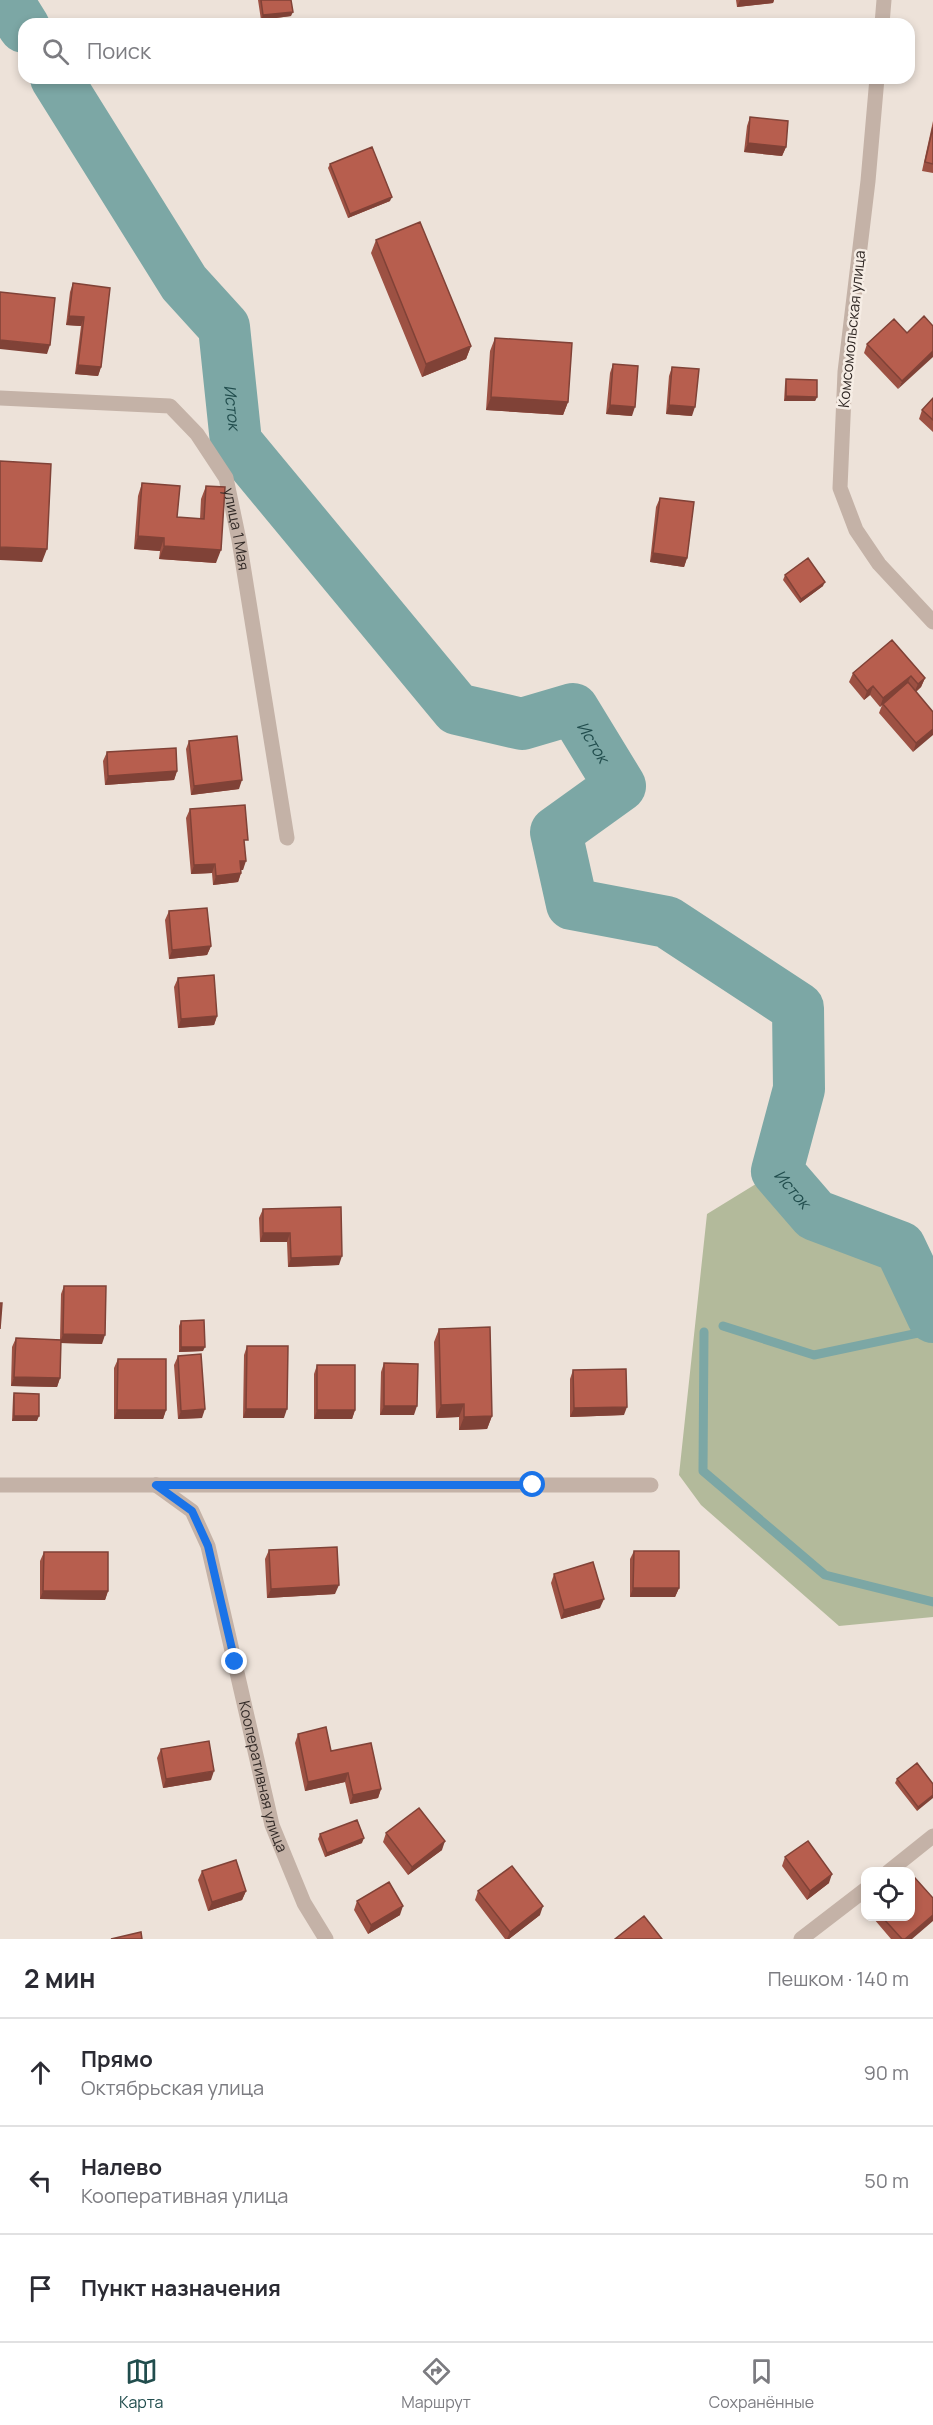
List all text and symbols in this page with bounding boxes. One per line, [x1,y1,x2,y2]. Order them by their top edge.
search box [18,18,915,84]
icon: search [39,35,72,68]
text: Поиск [87,36,151,66]
street label: Комсомольская улица [833,249,870,409]
water label: Исток [219,384,246,433]
street label: улица 1 Мая [218,486,255,572]
water label: Исток [572,717,615,769]
water label: Исток [769,1165,817,1215]
route start [519,1471,545,1497]
route end [221,1648,247,1674]
street label: Кооперативная улица [234,1699,293,1855]
map controls [861,1867,915,1921]
button: locate [861,1867,915,1921]
text: 2 мин [24,1960,96,1996]
text: Пешком · 140 m [768,1965,909,1992]
text: Прямо [81,2044,153,2074]
icon: ahead [24,2056,57,2089]
text: 90 m [863,2059,909,2086]
text: Октябрьская улица [81,2074,264,2101]
text: Налево [81,2152,162,2182]
icon: left [24,2164,57,2197]
text: 50 m [864,2167,909,2194]
text: Кооперативная улица [81,2182,288,2209]
icon: arrive [24,2272,57,2305]
text: Пункт назначения [81,2273,281,2303]
tab: Карта [119,2355,163,2413]
tab: Маршрут [401,2355,471,2413]
tab: Сохранённые [709,2355,814,2413]

